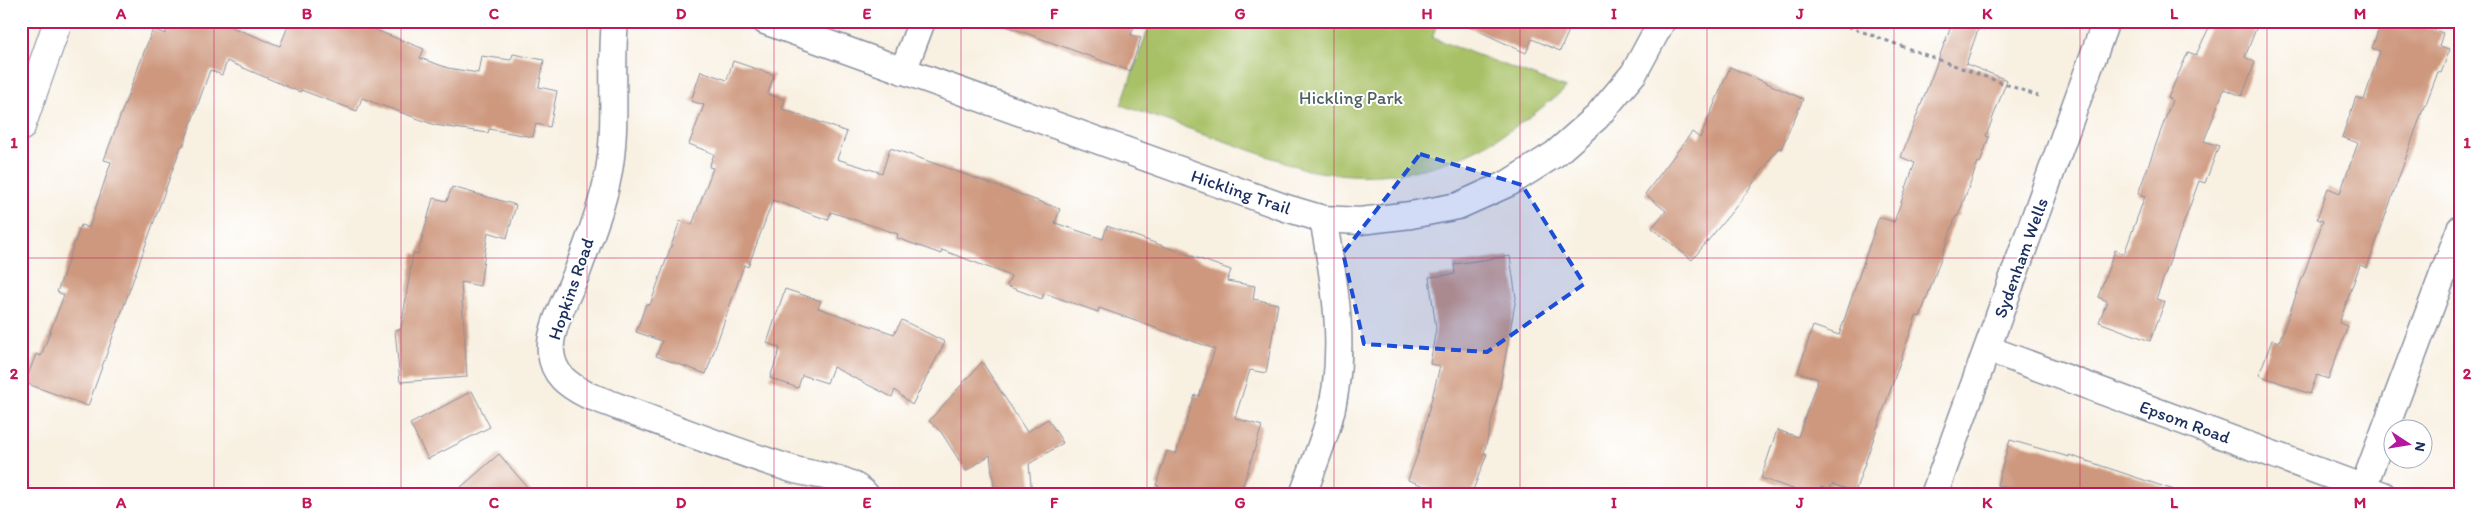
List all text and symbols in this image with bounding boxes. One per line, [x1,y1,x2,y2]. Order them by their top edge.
text: A [115,4,127,23]
text: B [302,4,313,23]
text: C [489,4,500,23]
text: D [676,4,687,23]
text: E [863,4,872,23]
text: F [1050,4,1059,23]
text: G [1234,4,1246,23]
text: H [1421,4,1433,23]
text: I [1611,4,1617,23]
text: J [1795,4,1804,23]
text: K [1982,4,1993,23]
text: L [2170,4,2179,23]
text: M [2354,4,2366,23]
park label: Hickling Park [1299,87,1404,109]
text: 1 [10,133,18,152]
text: 1 [2463,133,2471,152]
street label: Hickling Trail [1188,165,1294,219]
street label: Sydenham Wells [1989,195,2053,321]
street label: Hopkins Road [543,235,599,343]
text: 2 [10,364,19,383]
text: 2 [2463,364,2472,383]
street label: Epsom Road [2137,395,2234,449]
north arrow [2384,418,2434,468]
text: N [2411,440,2430,453]
text: A [115,493,127,512]
text: B [302,493,313,512]
text: C [489,493,500,512]
text: D [676,493,687,512]
text: E [863,493,872,512]
text: F [1050,493,1059,512]
text: G [1234,493,1246,512]
text: H [1421,493,1433,512]
text: I [1611,493,1617,512]
text: J [1795,493,1804,512]
text: K [1982,493,1993,512]
text: L [2170,493,2179,512]
text: M [2354,493,2366,512]

